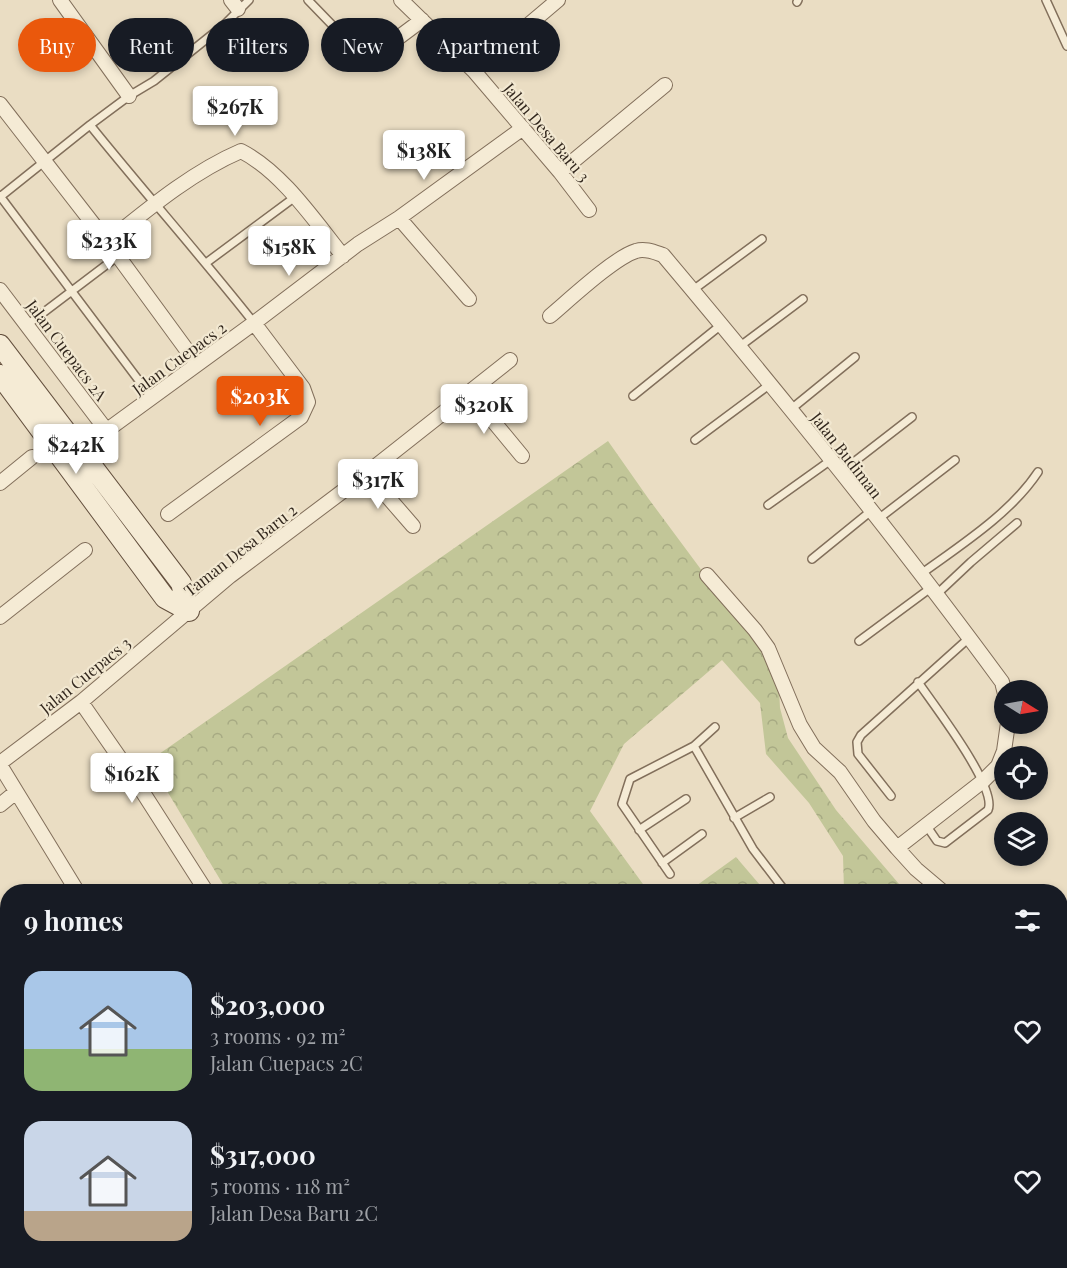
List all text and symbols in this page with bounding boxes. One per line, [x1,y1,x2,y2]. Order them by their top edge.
chip: Buy [18,18,96,72]
chip: Rent [108,18,194,72]
chip: Filters [206,18,309,72]
chip: New [321,18,404,72]
chip: Apartment [416,18,560,72]
street label: Jalan Desa Baru 3 [499,77,595,186]
pin: $267K [193,86,277,137]
text: $267K [207,92,263,119]
pin: $138K [382,130,466,181]
text: $138K [397,136,451,163]
pin: $233K [67,220,151,271]
text: $233K [81,226,137,253]
pin: $158K [247,226,331,277]
text: $158K [262,232,316,259]
street label: Jalan Cuepacs 2A [22,294,112,405]
street label: Jalan Cuepacs 2 [127,317,230,400]
pin: $203K [218,376,302,427]
text: $203K [231,382,289,409]
pin: $320K [442,384,526,435]
text: $320K [455,390,513,417]
street label: Jalan Budiman [806,407,888,503]
pin: $242K [34,424,118,475]
text: $242K [47,430,105,457]
pin: $317K [336,459,420,510]
text: $317K [352,465,404,492]
street label: Taman Desa Baru 2 [179,499,301,601]
street label: Jalan Cuepacs 3 [35,632,135,719]
north arrow [994,680,1048,734]
map controls [994,680,1048,866]
button: locate [994,746,1048,800]
pin: $162K [90,753,174,804]
text: $162K [104,759,160,786]
button: layers [994,812,1048,866]
text: 9 homes [24,903,123,938]
icon: filters [1011,904,1044,937]
text: $203,000 [210,987,325,1022]
icon: home [72,995,144,1067]
icon: heart [1011,1015,1044,1048]
text: 3 rooms · 92 m² [210,1022,346,1049]
text: Jalan Cuepacs 2C [210,1049,363,1076]
text: $317,000 [210,1137,316,1172]
icon: home [72,1145,144,1217]
icon: heart [1011,1165,1044,1198]
text: 5 rooms · 118 m² [210,1172,350,1199]
text: Jalan Desa Baru 2C [210,1199,378,1226]

